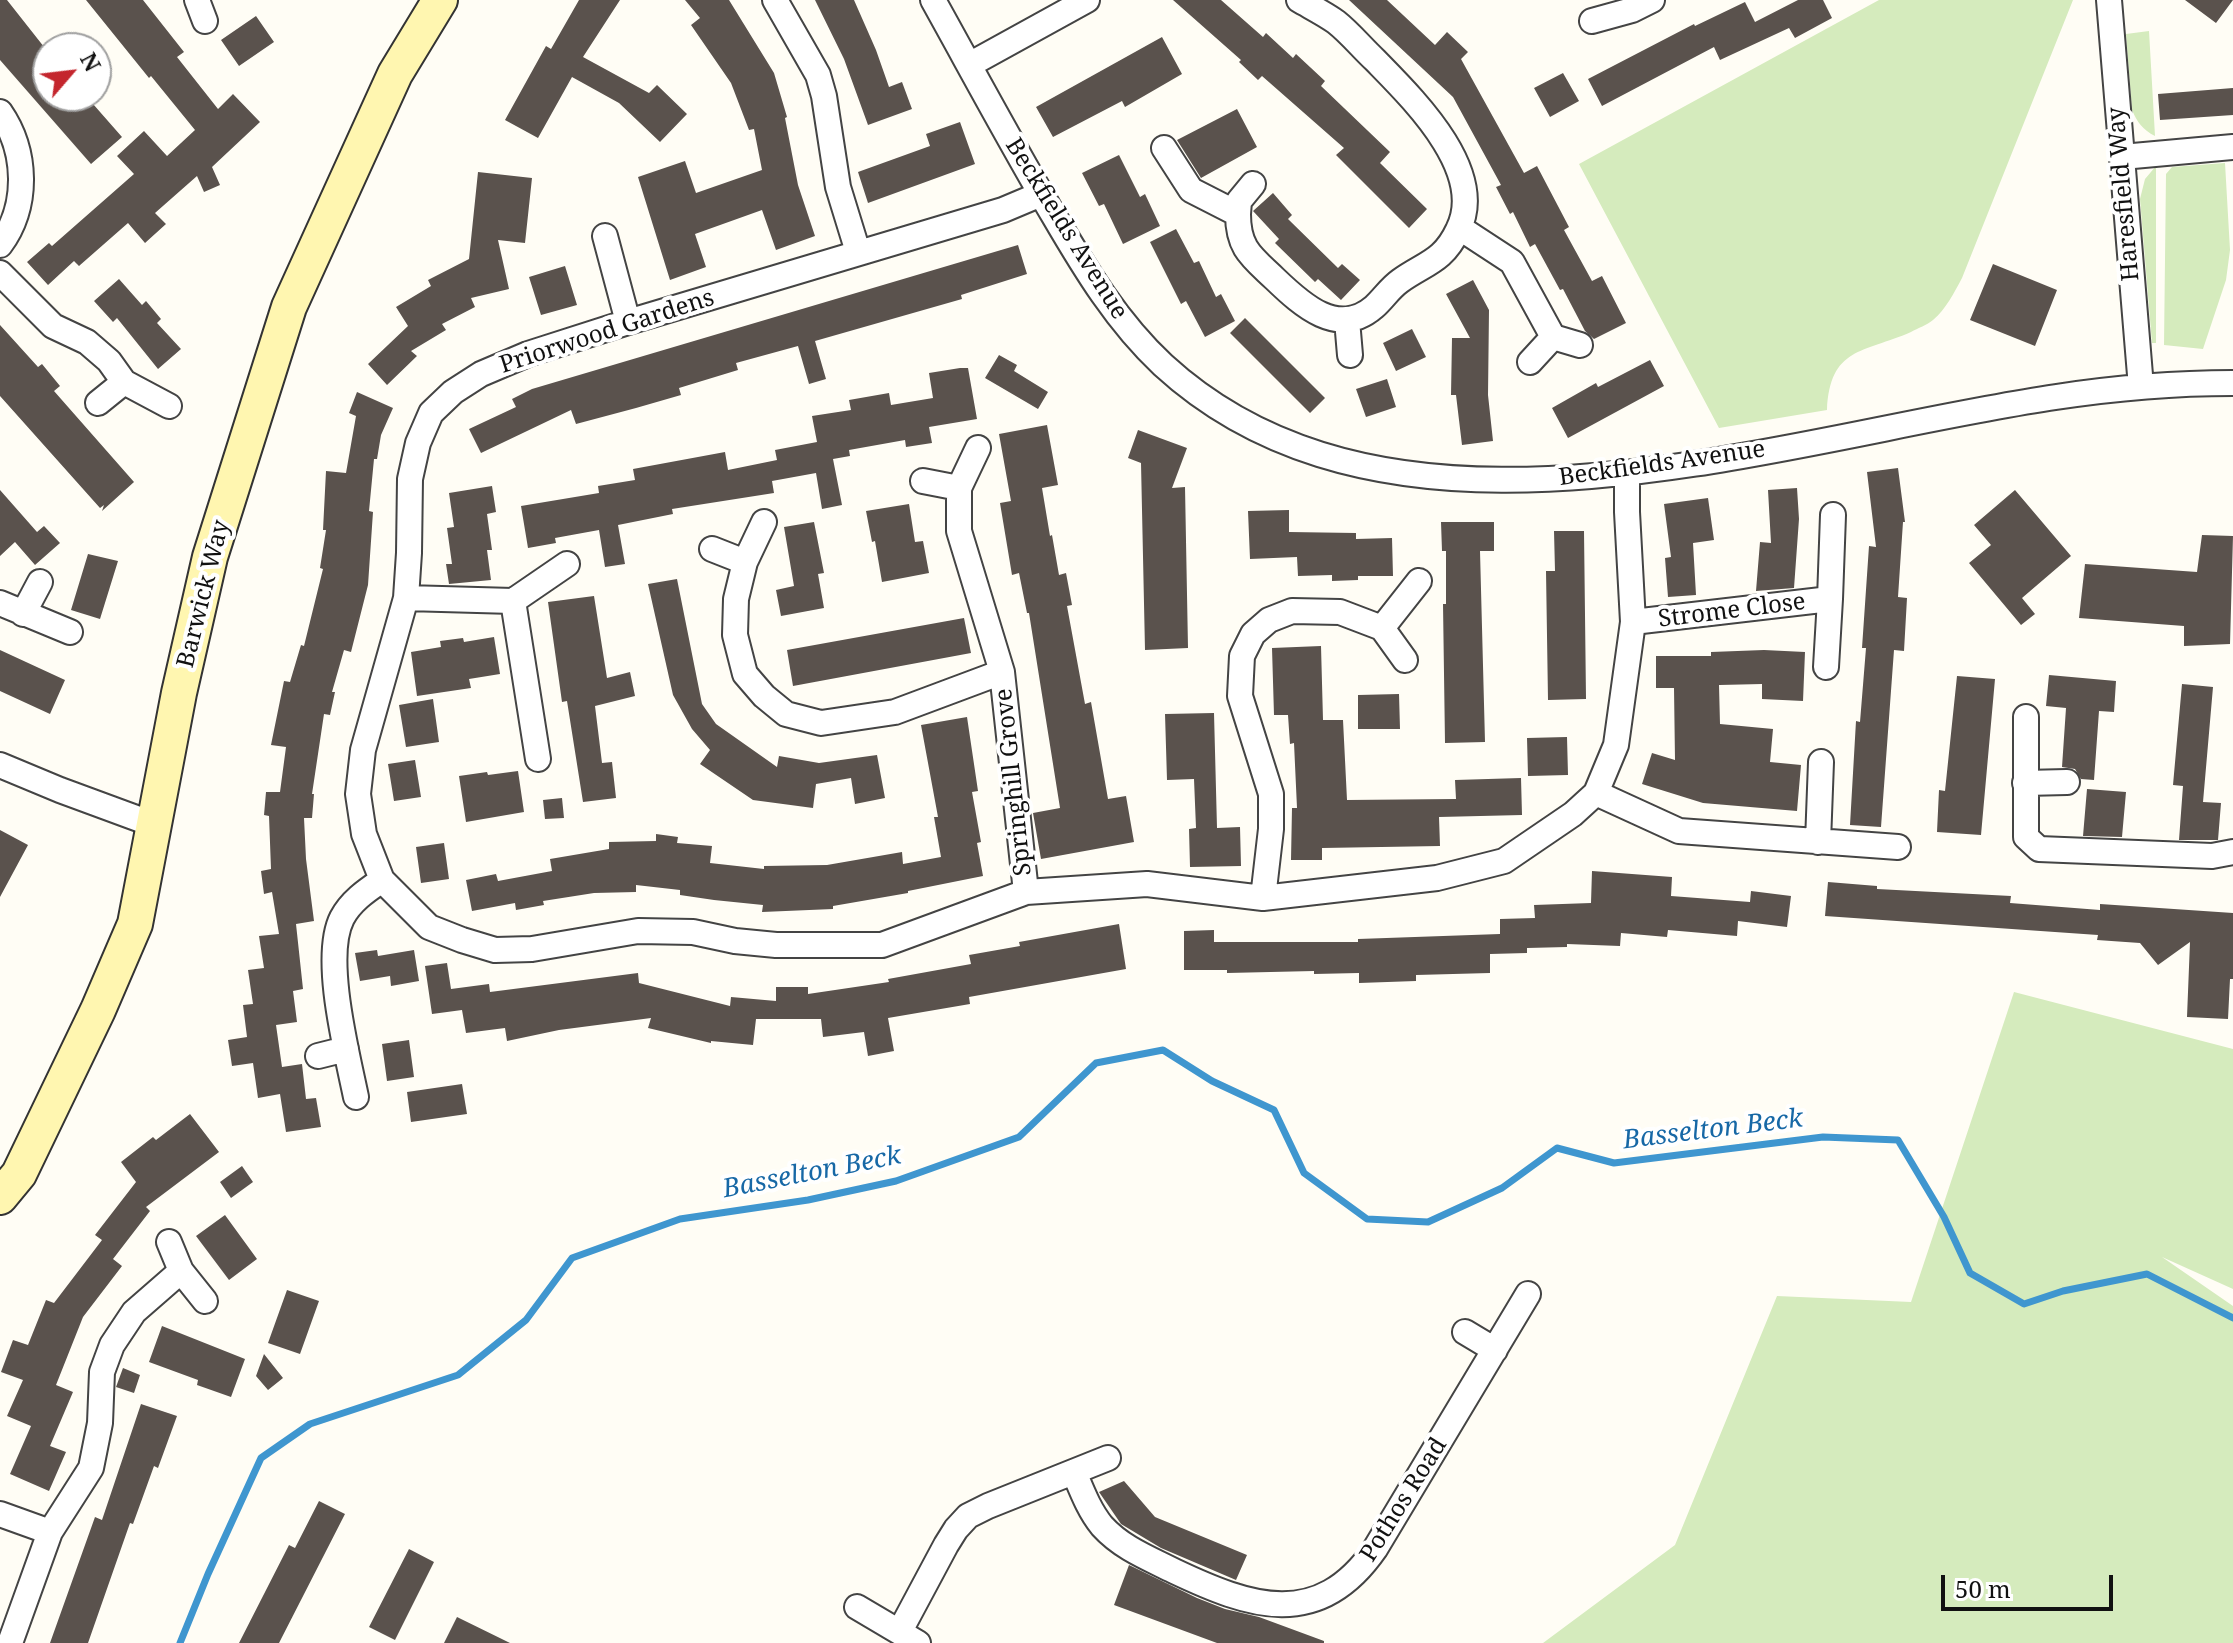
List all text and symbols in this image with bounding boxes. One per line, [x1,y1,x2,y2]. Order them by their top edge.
north arrow [32,32,112,112]
text: N [74,47,109,76]
street label: Haresfield Way [2102,106,2146,282]
street label: Beckfields Avenue [999,133,1133,325]
street label: Priorwood Gardens [496,284,718,380]
street label: Beckfields Avenue [1557,435,1767,493]
street label: Barwick Way [172,517,236,671]
street label: Strome Close [1657,588,1807,634]
street label: Springhill Grove [990,687,1038,877]
water label: Basselton Beck [1621,1103,1805,1157]
water label: Basselton Beck [720,1140,904,1206]
street label: Pothos Road [1354,1433,1454,1567]
scale bar [1945,1559,2117,1609]
text: 50 m [1955,1572,2011,1605]

